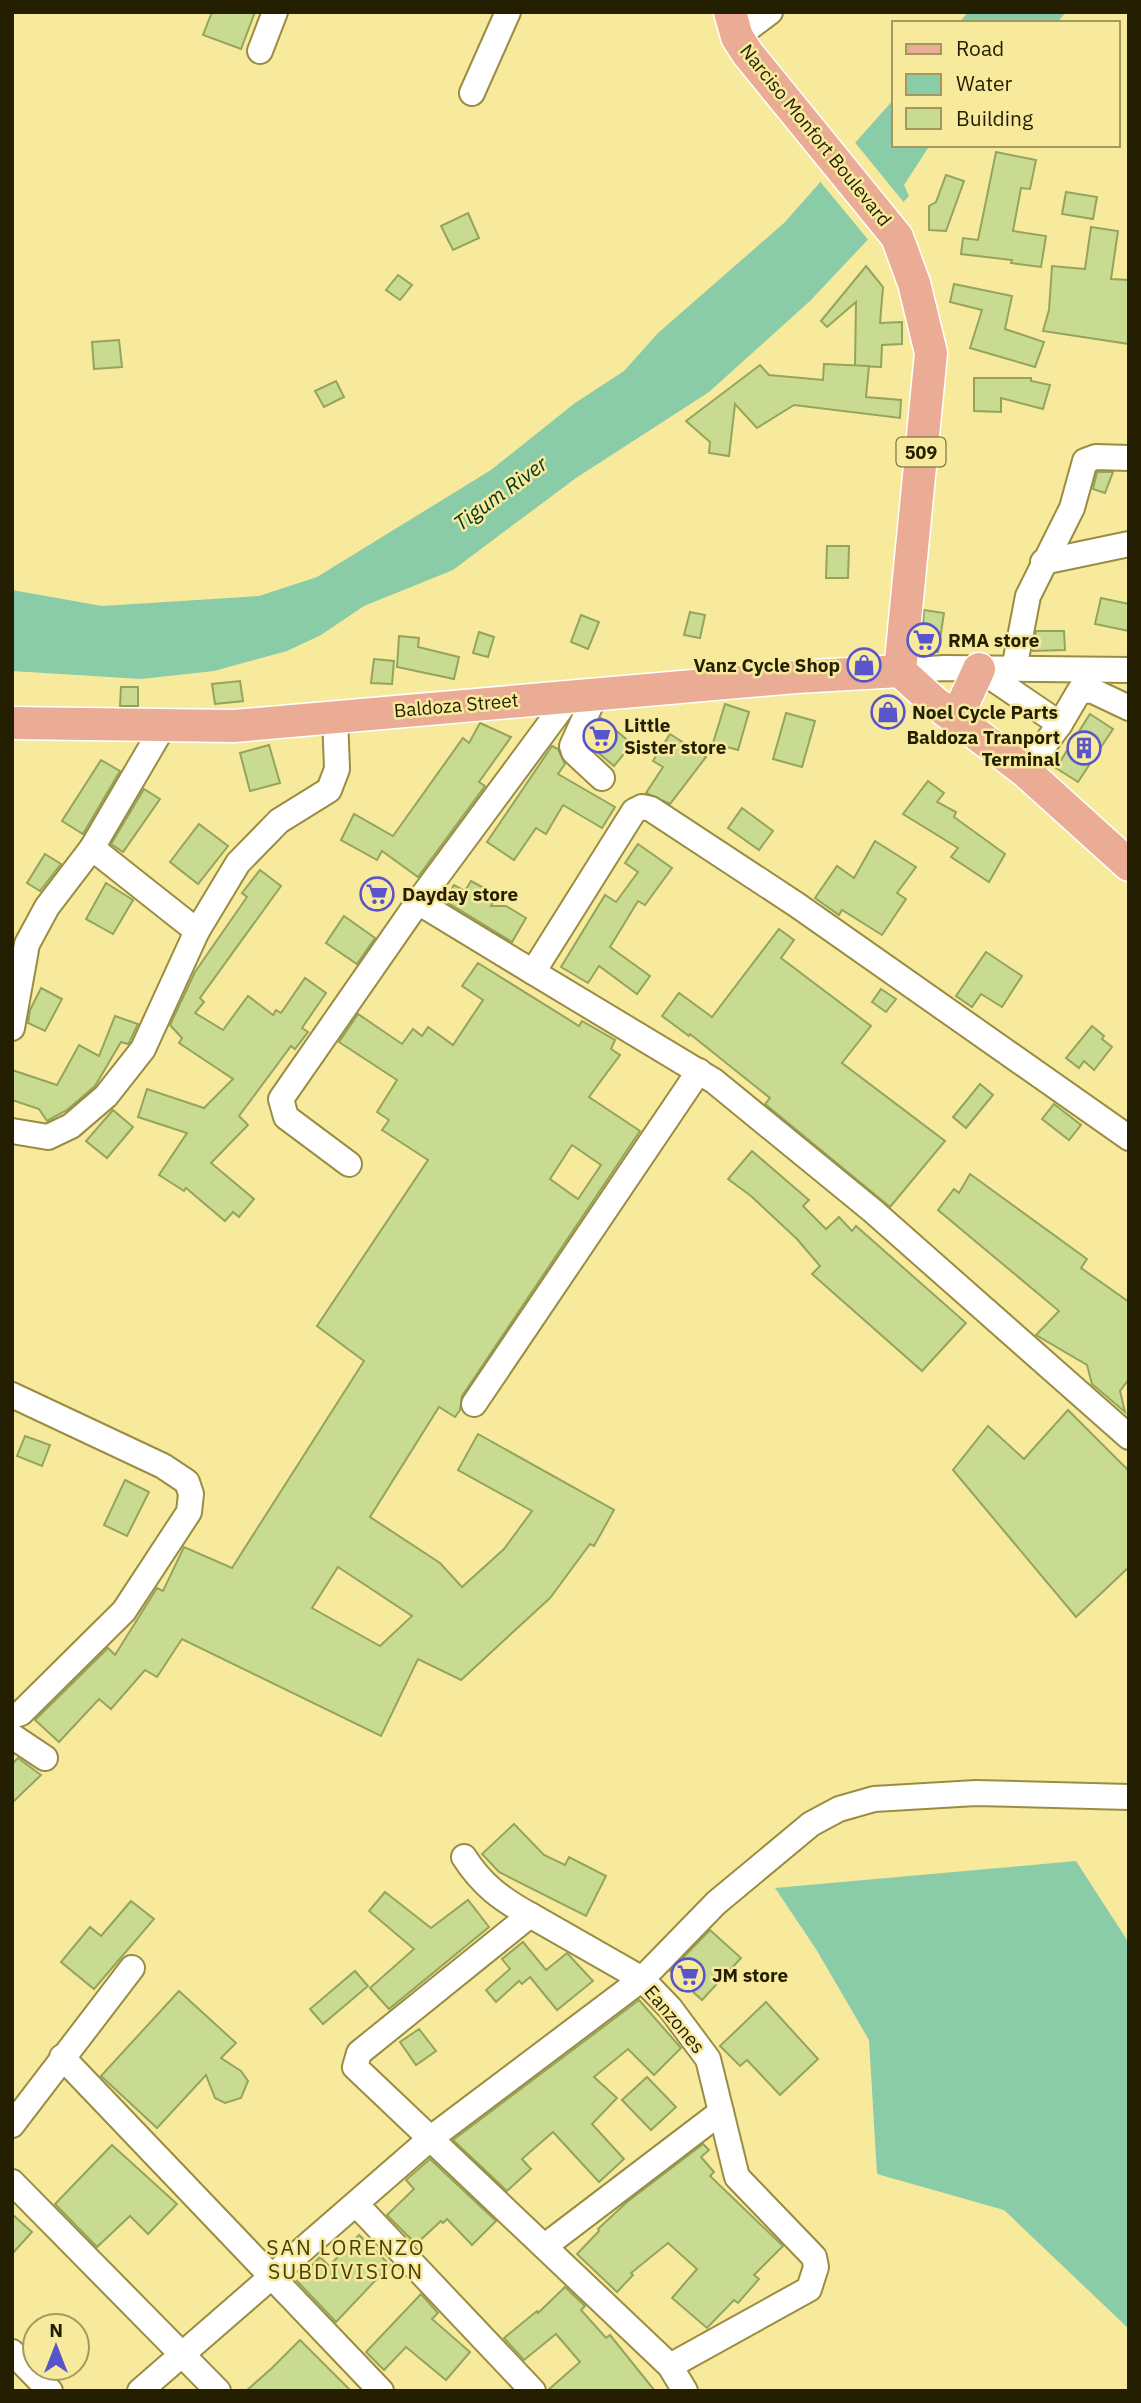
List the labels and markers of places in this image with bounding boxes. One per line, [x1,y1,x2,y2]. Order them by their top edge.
supermarket icon: RMA store [905,621,943,659]
place label: RMA store [948,628,1039,652]
shop icon: Vanz Cycle Shop [845,646,883,684]
place label: Vanz Cycle Shop [693,653,840,677]
shop icon: Noel Cycle Parts [869,693,907,731]
place label: Noel Cycle Parts [912,700,1058,724]
place label: Little Sister store [624,713,726,759]
supermarket icon: Little Sister store [581,717,619,755]
place label: Baldoza Tranport Terminal [906,725,1060,771]
building icon: Baldoza Tranport Terminal [1065,729,1103,767]
supermarket icon: Dayday store [358,875,396,913]
place label: Dayday store [402,882,518,906]
supermarket icon: JM store [669,1956,707,1994]
place label: JM store [712,1963,788,1987]

